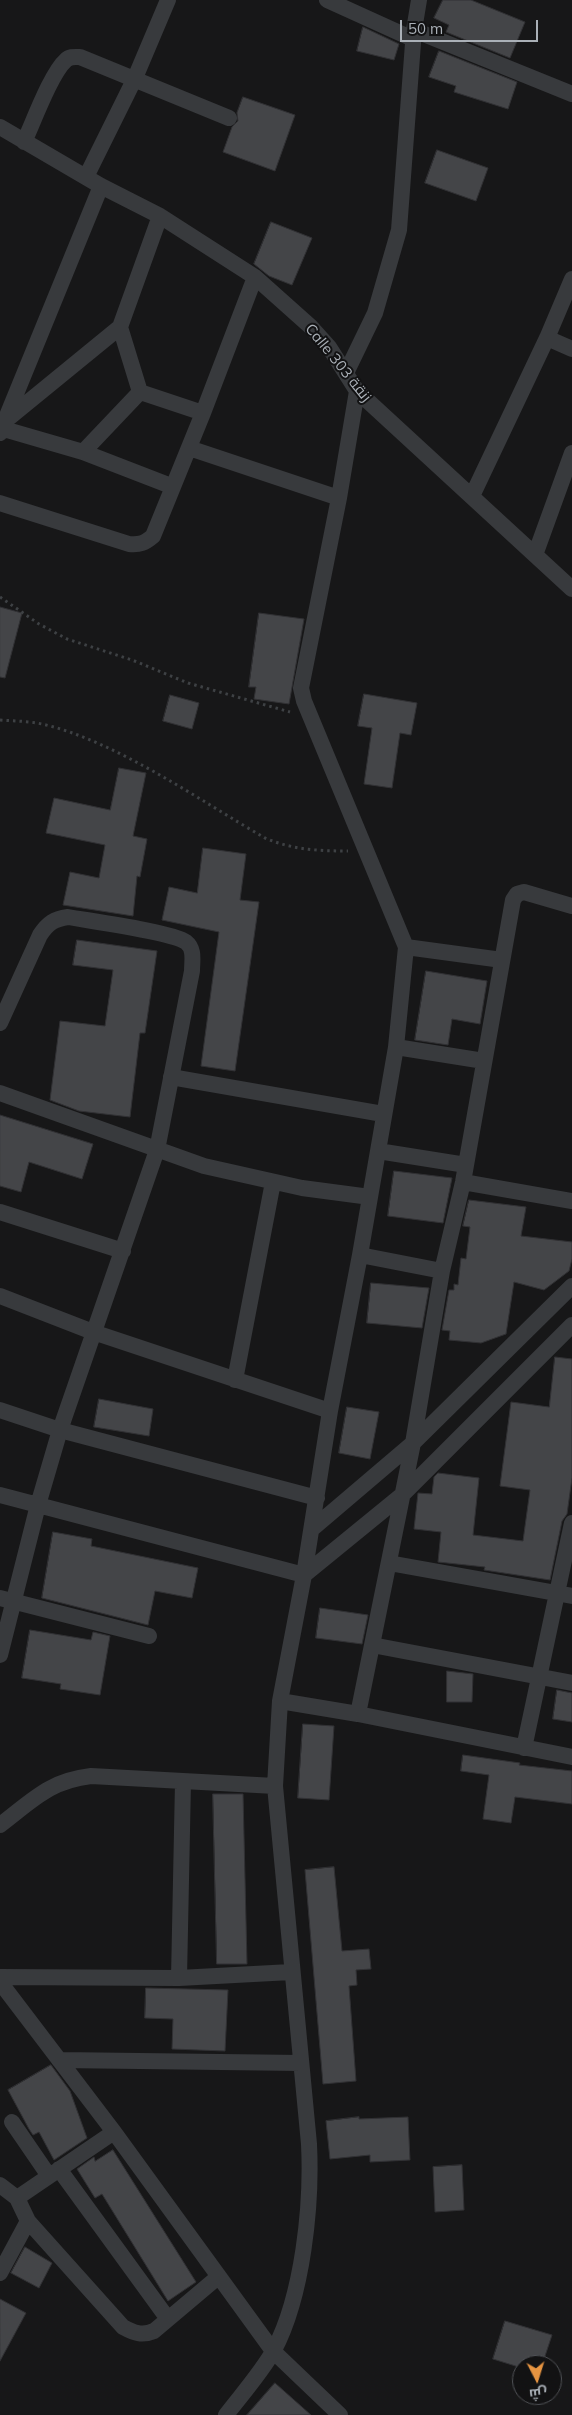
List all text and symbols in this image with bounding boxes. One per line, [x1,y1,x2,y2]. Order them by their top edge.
scale bar [402,10,540,42]
text: 50 m [408,19,443,38]
street label: Calle 303 زنقة [301,320,375,406]
north arrow [512,2355,562,2405]
text: ش [528,2384,548,2404]

